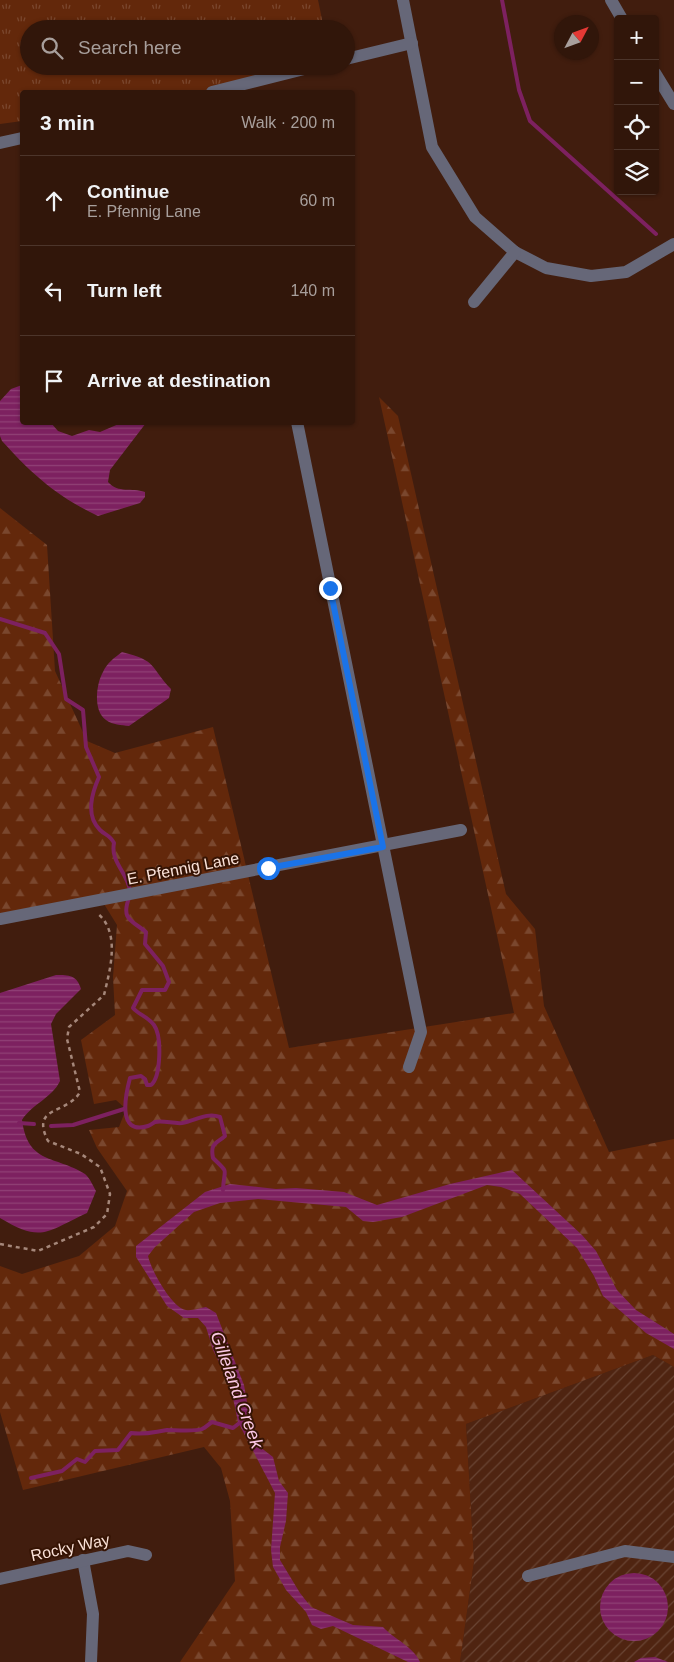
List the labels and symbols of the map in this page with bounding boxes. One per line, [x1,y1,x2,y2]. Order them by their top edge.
north arrow [554,15,599,60]
route end [319,577,342,600]
street label: E. Pfennig Lane [126,849,241,888]
route start [257,857,280,880]
water label: Gilleland Creek [207,1329,268,1452]
street label: Rocky Way [29,1531,111,1564]

